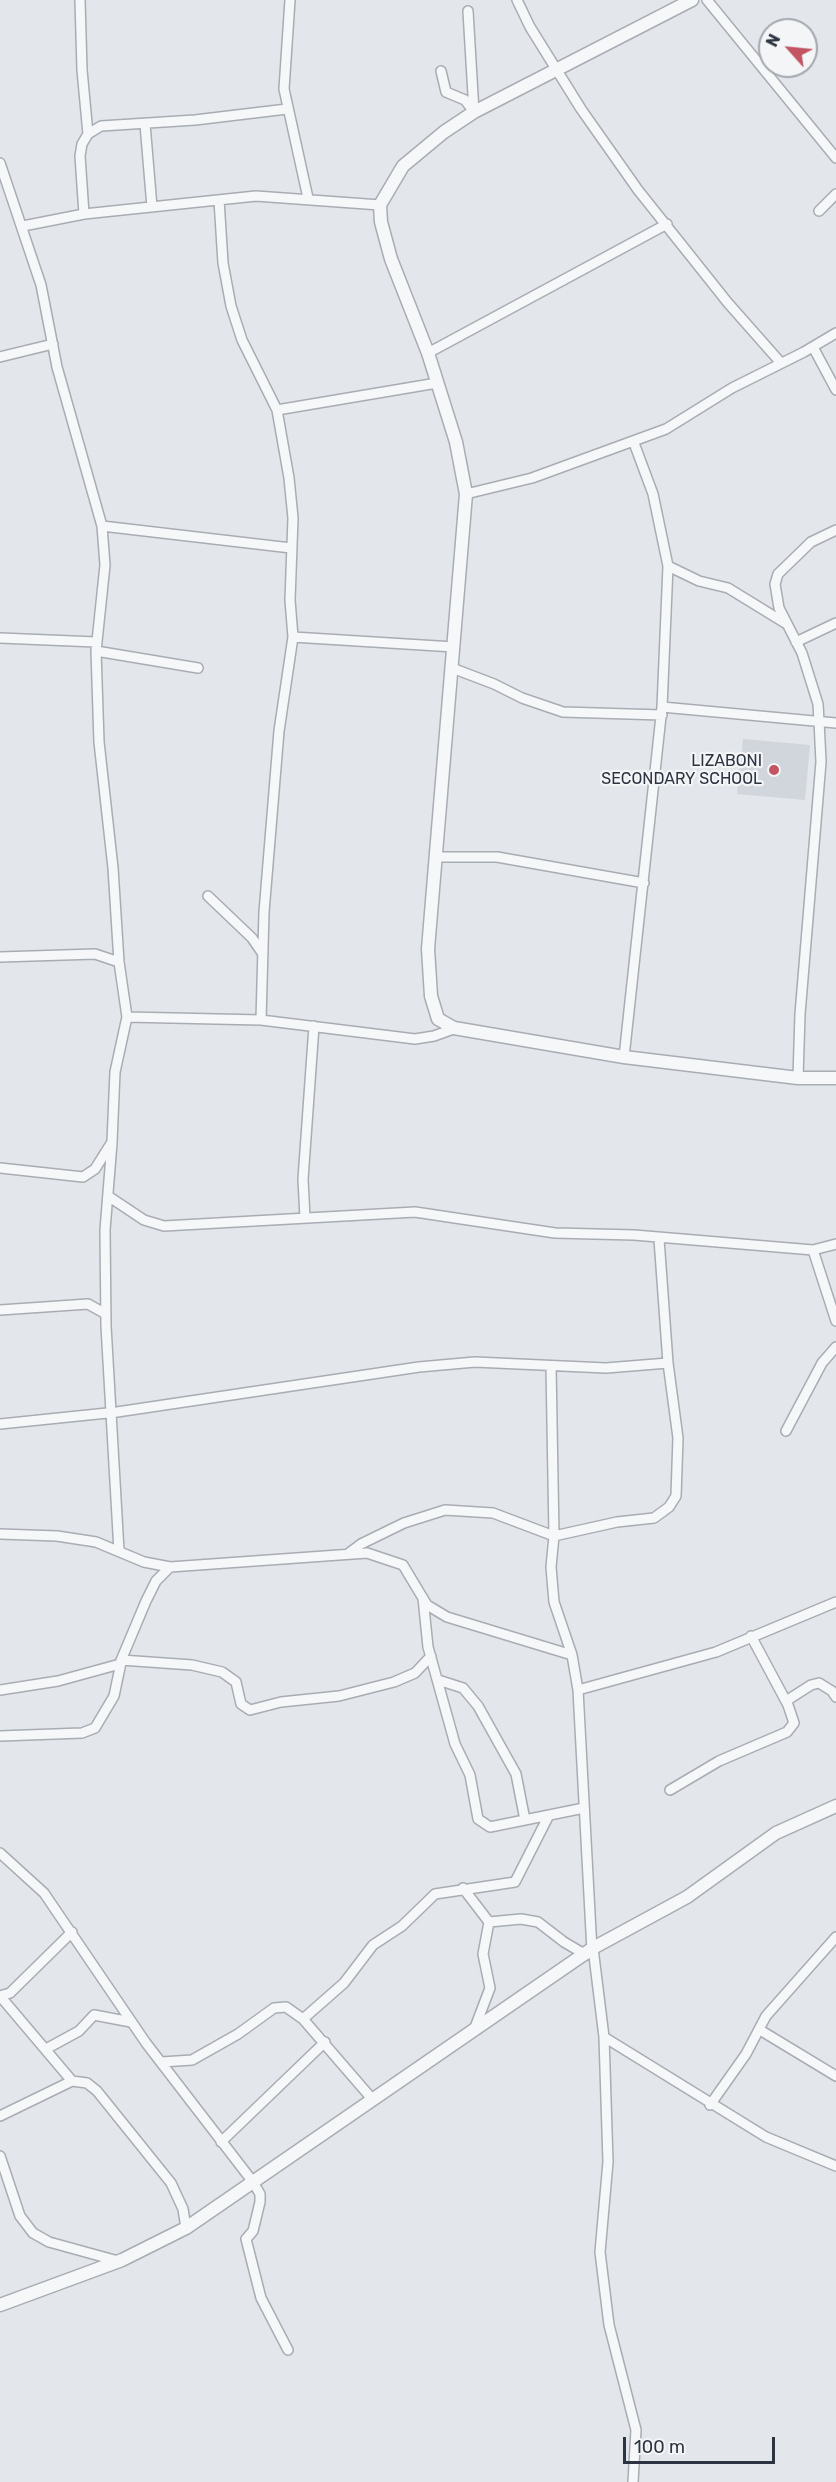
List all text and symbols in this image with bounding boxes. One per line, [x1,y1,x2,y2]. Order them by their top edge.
north arrow [758,18,818,78]
text: N [762,31,784,50]
place label: LIZABONI SECONDARY SCHOOL [601,751,762,789]
marker: LIZABONI SECONDARY SCHOOL [767,763,781,777]
scale bar [626,2425,778,2463]
text: 100 m [634,2436,685,2458]

